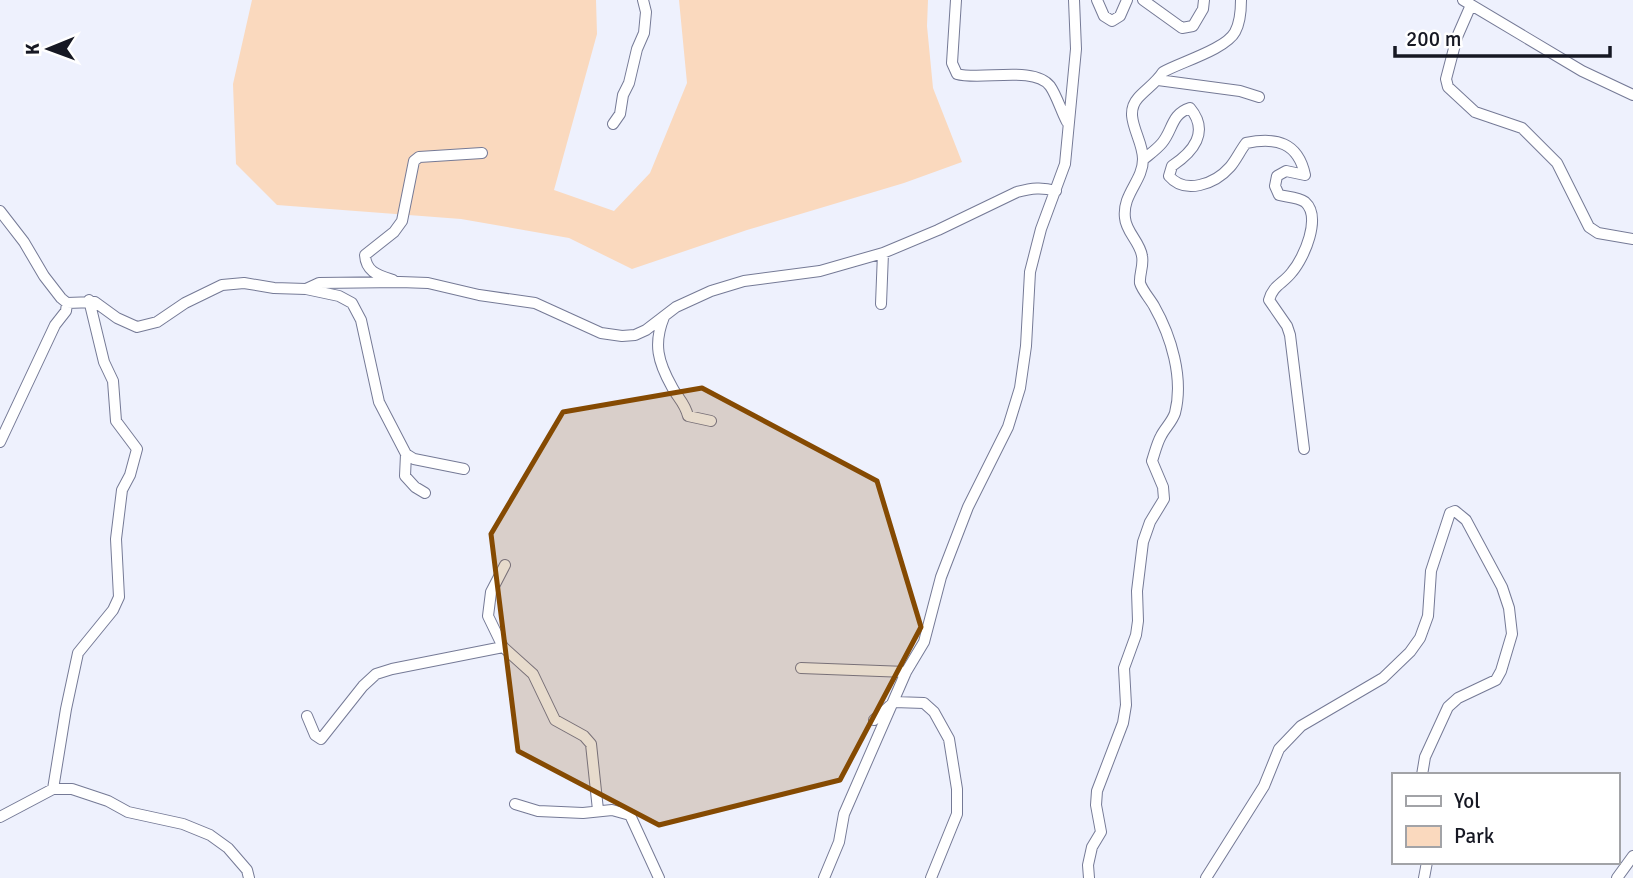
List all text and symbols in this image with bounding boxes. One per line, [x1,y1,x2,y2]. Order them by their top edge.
north arrow [14,14,84,84]
scale bar [1395,14,1610,58]
text: 200 m [1406,26,1461,52]
text: K [21,43,45,55]
legend [1392,773,1619,864]
text: Yol [1454,788,1480,814]
text: Park [1454,823,1495,849]

